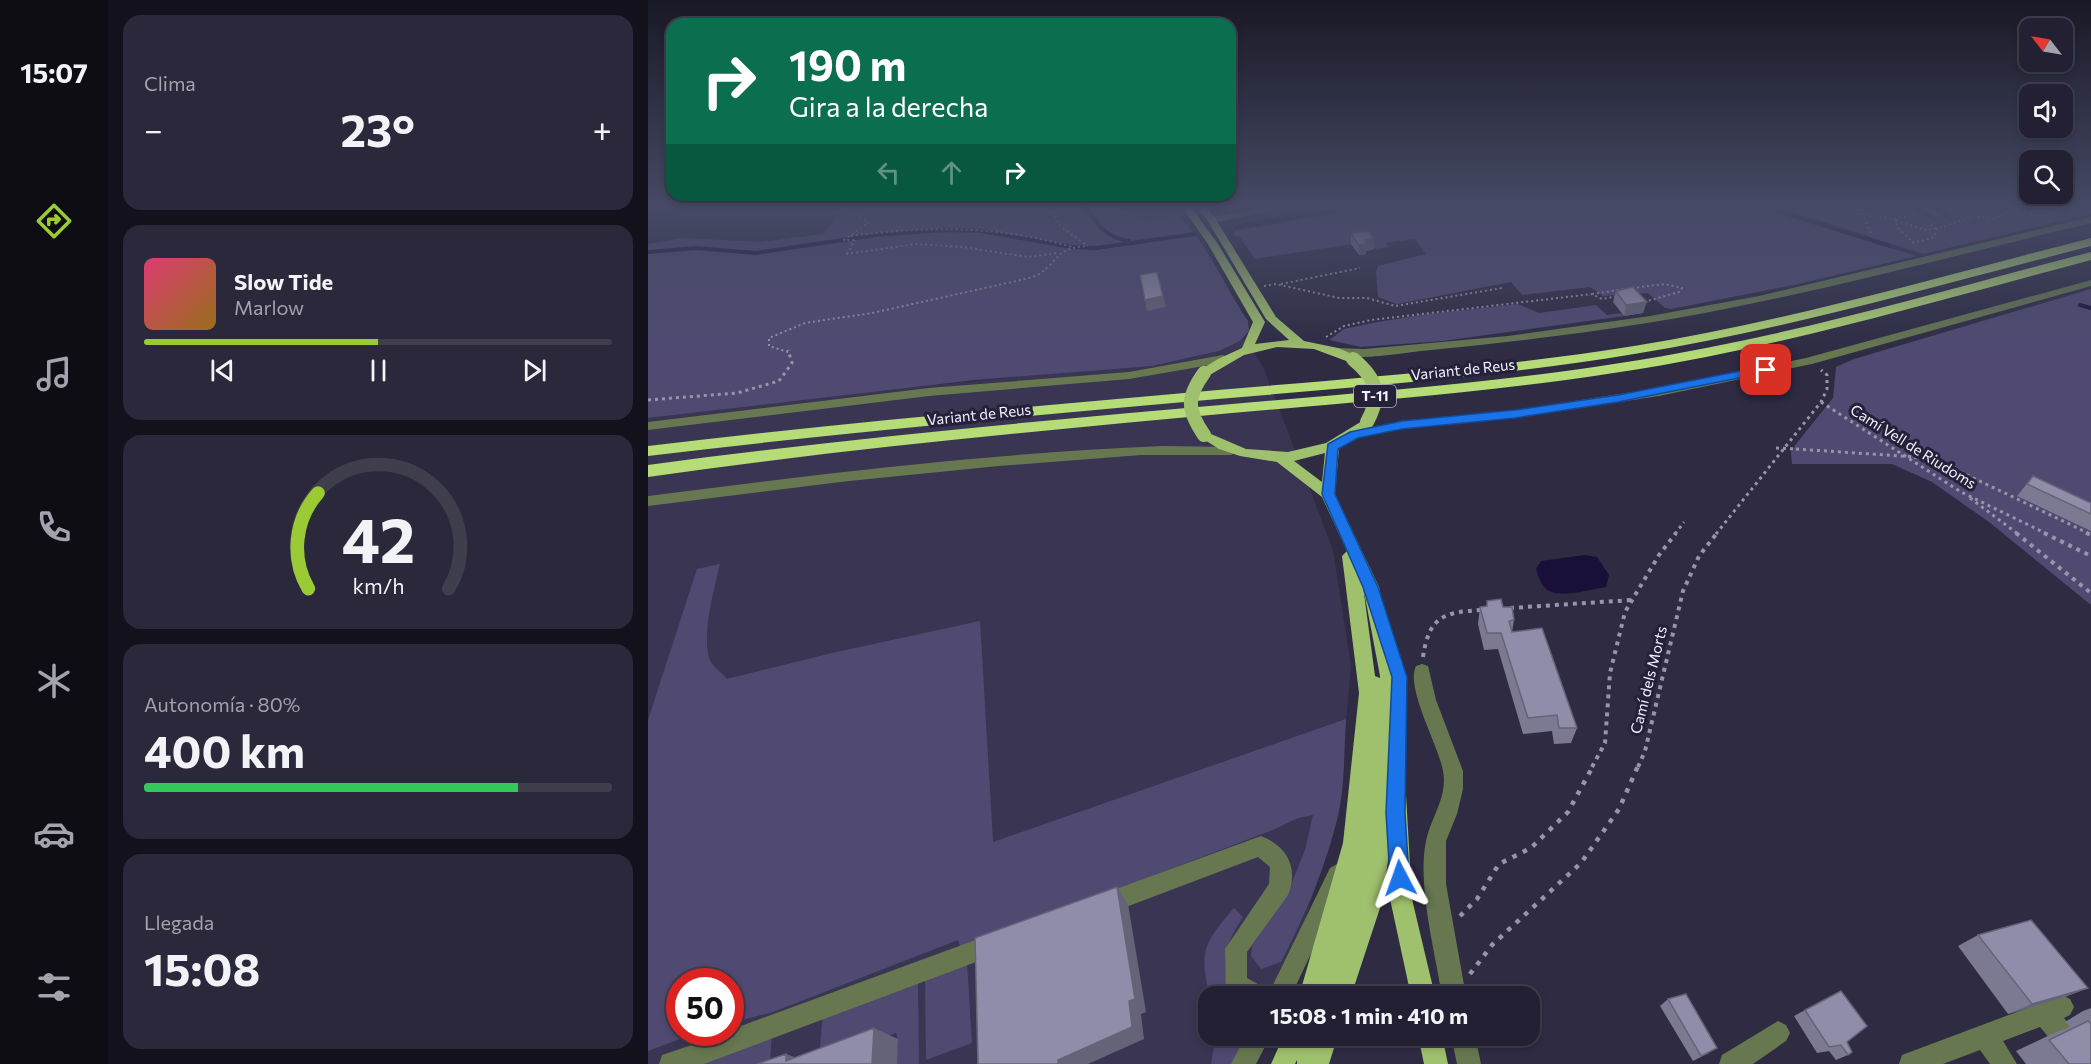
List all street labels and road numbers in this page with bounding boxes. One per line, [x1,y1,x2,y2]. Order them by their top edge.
street label: Variant de Reus [1410,355,1516,383]
road number: T-11 [1354,385,1396,407]
street label: Variant de Reus [926,400,1032,428]
street label: Camí Vell de Riudoms [1847,400,1980,492]
street label: Camí dels Morts [1626,624,1670,735]

